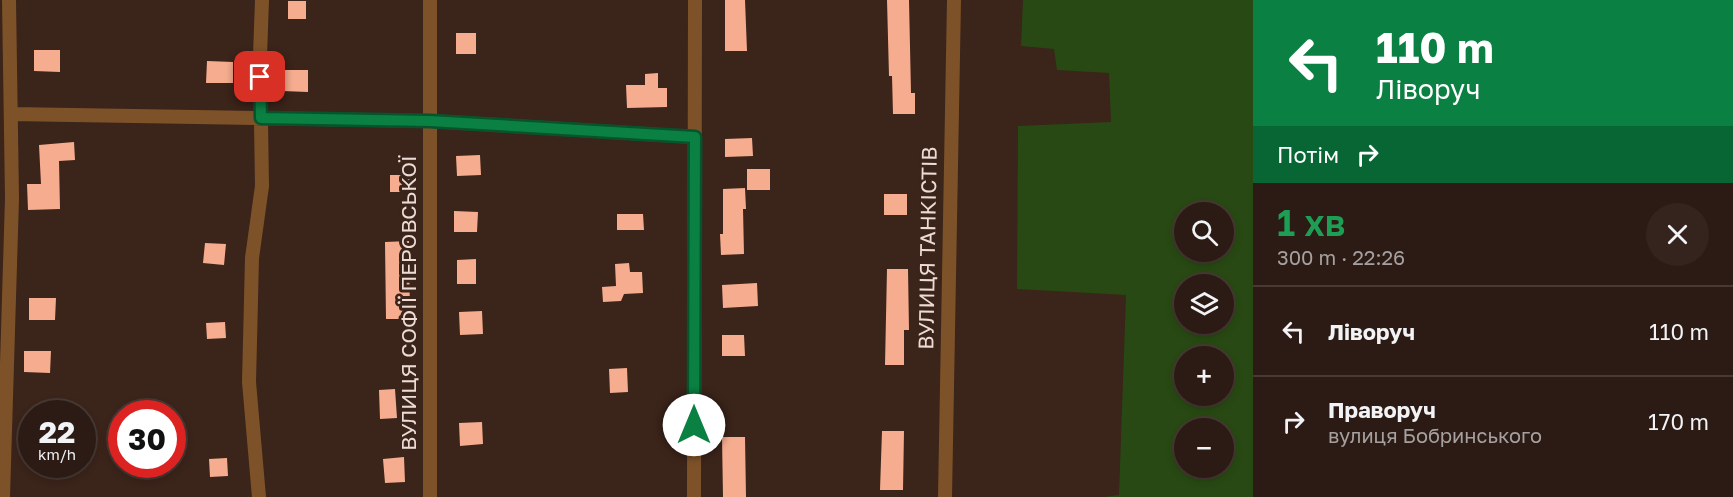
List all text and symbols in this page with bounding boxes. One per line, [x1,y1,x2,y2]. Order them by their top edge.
text: 110 m [1376,22,1494,72]
icon: left [1277,24,1355,102]
pin [234,51,285,102]
icon: arrive [243,60,276,93]
text: Ліворуч [1376,73,1480,105]
icon: right [1351,138,1384,171]
text: Потім [1277,141,1339,168]
street label: ВУЛИЦЯ ТАНКІСТІВ [912,146,942,350]
street label: ВУЛИЦЯ СОФІЇ ПЕРОВСЬКОЇ [395,155,421,451]
text: 1 хв [1277,201,1345,244]
map controls [1174,202,1234,478]
button: search [1174,202,1234,262]
button: close [1646,203,1709,266]
text: 300 m · 22:26 [1277,245,1405,269]
button: layers [1174,274,1234,334]
icon: left [1277,315,1310,348]
text: Ліворуч [1328,318,1415,345]
text: 110 m [1649,318,1709,345]
button: + [1174,346,1234,406]
position arrow [662,393,726,457]
text: Праворуч [1328,396,1436,423]
speed limit sign: 30 [108,400,186,478]
icon: right [1277,405,1310,438]
text: 170 m [1648,408,1709,435]
text: 22 [39,414,75,450]
button: − [1174,418,1234,478]
text: вулиця Бобринського [1328,423,1542,447]
text: km/h [38,445,76,463]

